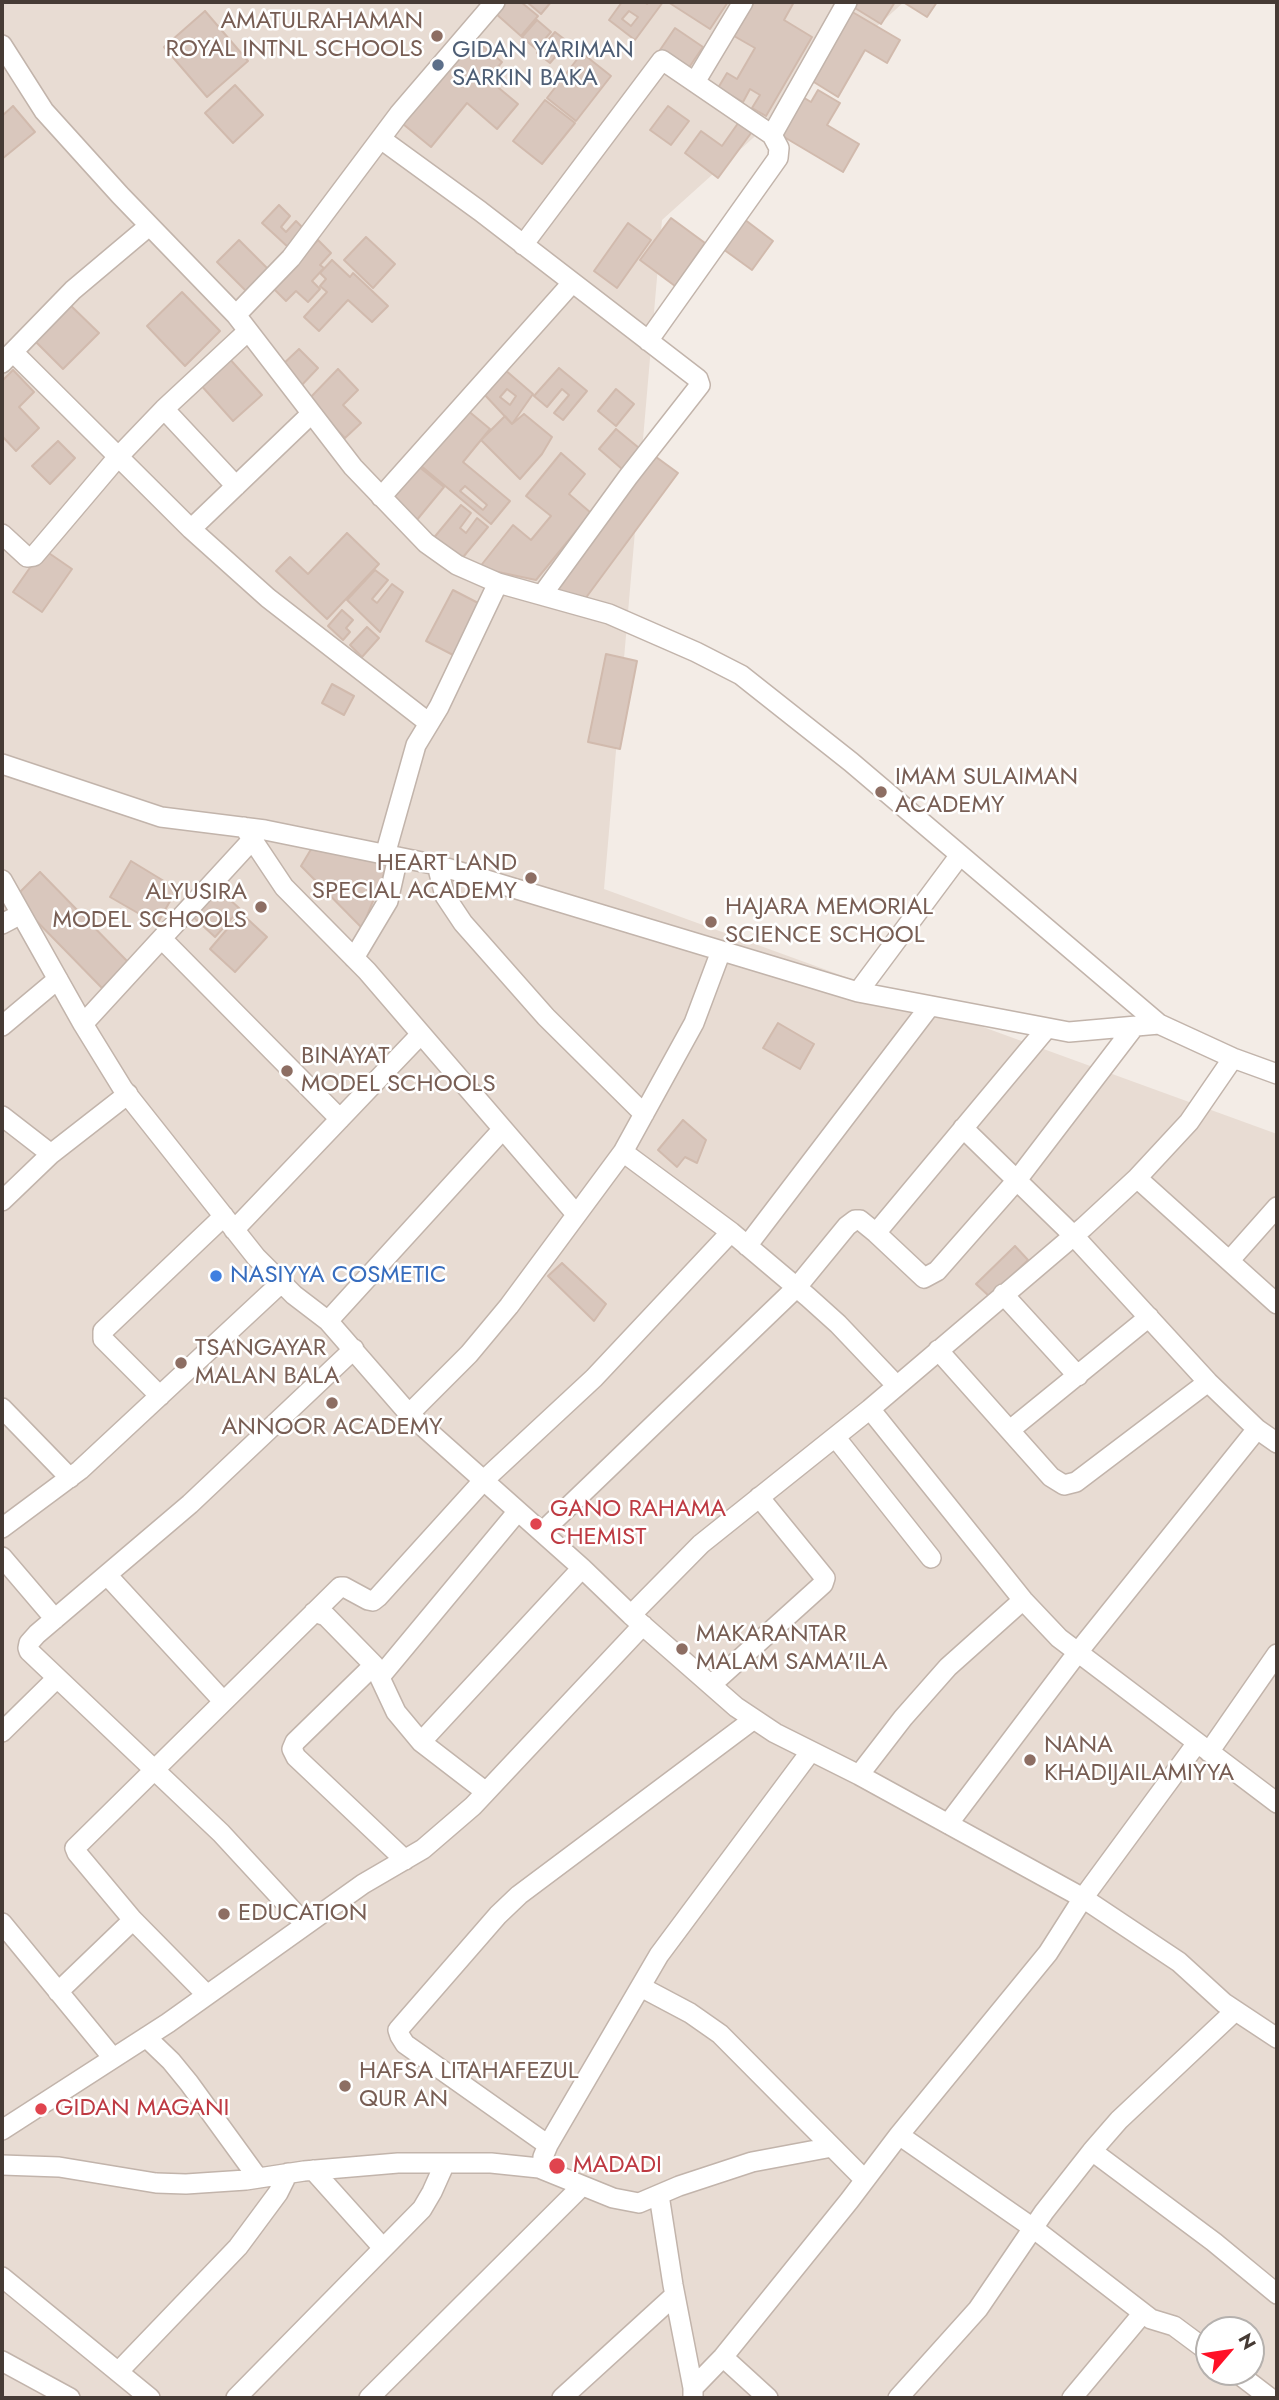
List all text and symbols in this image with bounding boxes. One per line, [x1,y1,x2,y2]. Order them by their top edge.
place label: AMATULRAHAMAN ROYAL INTNL SCHOOLS [166,8,423,64]
marker: AMATULRAHAMAN ROYAL INTNL SCHOOLS [429,28,445,44]
place label: GIDAN YARIMAN SARKIN BAKA [452,37,634,93]
marker: GIDAN YARIMAN SARKIN BAKA [430,57,446,73]
place label: IMAM SULAIMAN ACADEMY [895,764,1078,820]
marker: IMAM SULAIMAN ACADEMY [873,784,889,800]
place label: HEART LAND SPECIAL ACADEMY [312,850,517,906]
marker: HEART LAND SPECIAL ACADEMY [523,870,539,886]
place label: ALYUSIRA MODEL SCHOOLS [52,879,247,935]
place label: HAJARA MEMORIAL SCIENCE SCHOOL [725,894,933,950]
marker: ALYUSIRA MODEL SCHOOLS [253,899,269,915]
marker: HAJARA MEMORIAL SCIENCE SCHOOL [703,914,719,930]
place label: BINAYAT MODEL SCHOOLS [301,1043,496,1099]
marker: BINAYAT MODEL SCHOOLS [279,1063,295,1079]
place label: NASIYYA COSMETIC [230,1262,446,1290]
marker: NASIYYA COSMETIC [208,1268,224,1284]
place label: TSANGAYAR MALAN BALA [195,1335,340,1391]
marker: TSANGAYAR MALAN BALA [173,1355,189,1371]
marker: ANNOOR ACADEMY [324,1395,340,1411]
place label: ANNOOR ACADEMY [221,1414,443,1442]
place label: GANO RAHAMA CHEMIST [550,1496,726,1552]
marker: GANO RAHAMA CHEMIST [528,1516,544,1532]
place label: MAKARANTAR MALAM SAMA'ILA [696,1621,887,1677]
marker: MAKARANTAR MALAM SAMA'ILA [674,1641,690,1657]
place label: NANA KHADIJAILAMIYYA [1044,1732,1234,1788]
marker: NANA KHADIJAILAMIYYA [1022,1752,1038,1768]
place label: EDUCATION [238,1900,367,1928]
marker: EDUCATION [216,1906,232,1922]
place label: HAFSA LITAHAFEZUL QUR AN [359,2058,579,2114]
marker: HAFSA LITAHAFEZUL QUR AN [337,2078,353,2094]
place label: GIDAN MAGANI [55,2095,229,2123]
marker: GIDAN MAGANI [33,2101,49,2117]
place label: MADADI [573,2152,662,2180]
marker: MADADI [547,2156,567,2176]
north arrow [1195,2316,1265,2386]
text: N [1232,2328,1263,2355]

